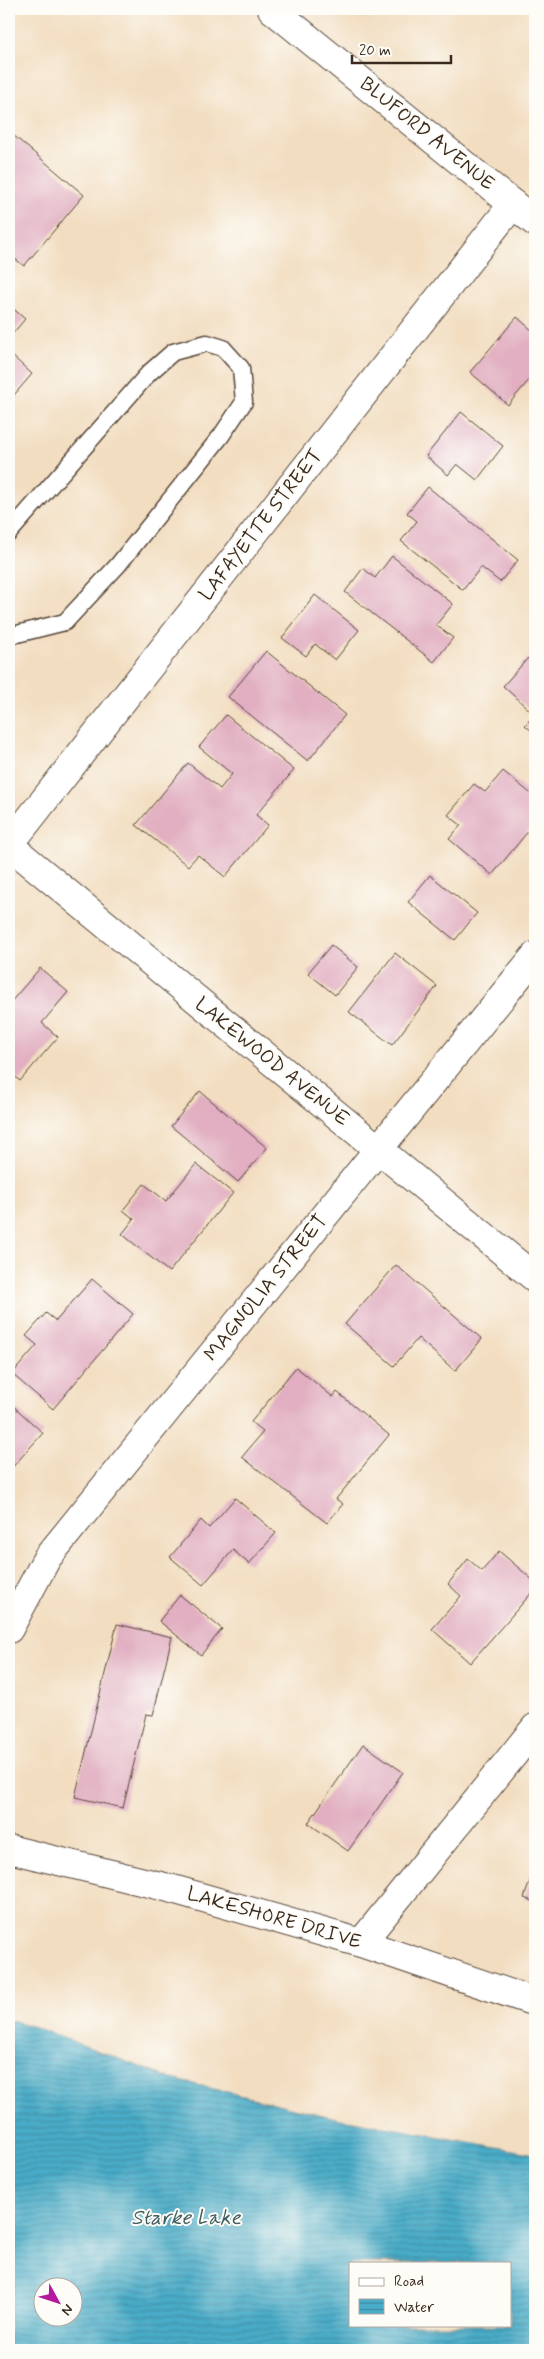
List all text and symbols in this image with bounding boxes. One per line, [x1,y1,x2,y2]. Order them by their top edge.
scale bar [352,32,450,64]
text: 20 m [359,41,391,61]
street label: BLUFORD AVENUE [354,71,500,197]
street label: LAFAYETTE STREET [193,443,329,607]
street label: LAKEWOOD AVENUE [189,991,355,1133]
street label: MAGNOLIA STREET [198,1209,334,1367]
street label: LAKESHORE DRIVE [184,1880,364,1956]
water label: Starke Lake [131,2204,242,2232]
legend [349,2262,512,2326]
text: Road [394,2272,424,2292]
north arrow [32,2276,82,2326]
text: Water [394,2298,434,2318]
text: N [57,2300,77,2319]

